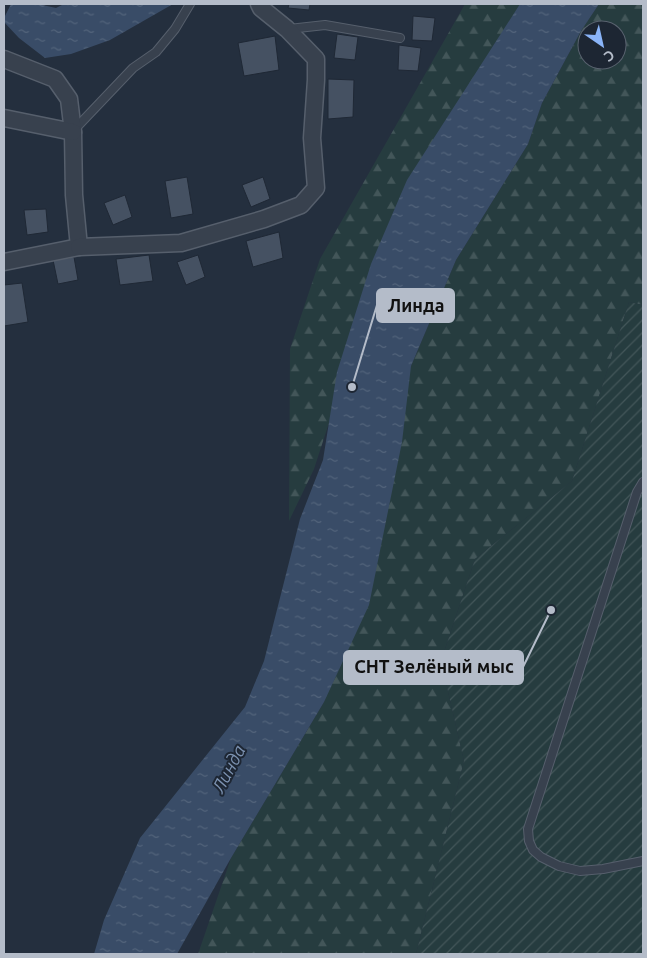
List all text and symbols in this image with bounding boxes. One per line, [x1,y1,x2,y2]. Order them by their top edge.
north arrow [577,20,627,70]
text: С [601,47,617,65]
callout: Линда [377,289,454,322]
text: Линда [388,295,445,315]
callout: СНТ Зелёный мыс [344,651,523,684]
text: СНТ Зелёный мыс [354,656,514,676]
water label: Линда [207,741,249,796]

